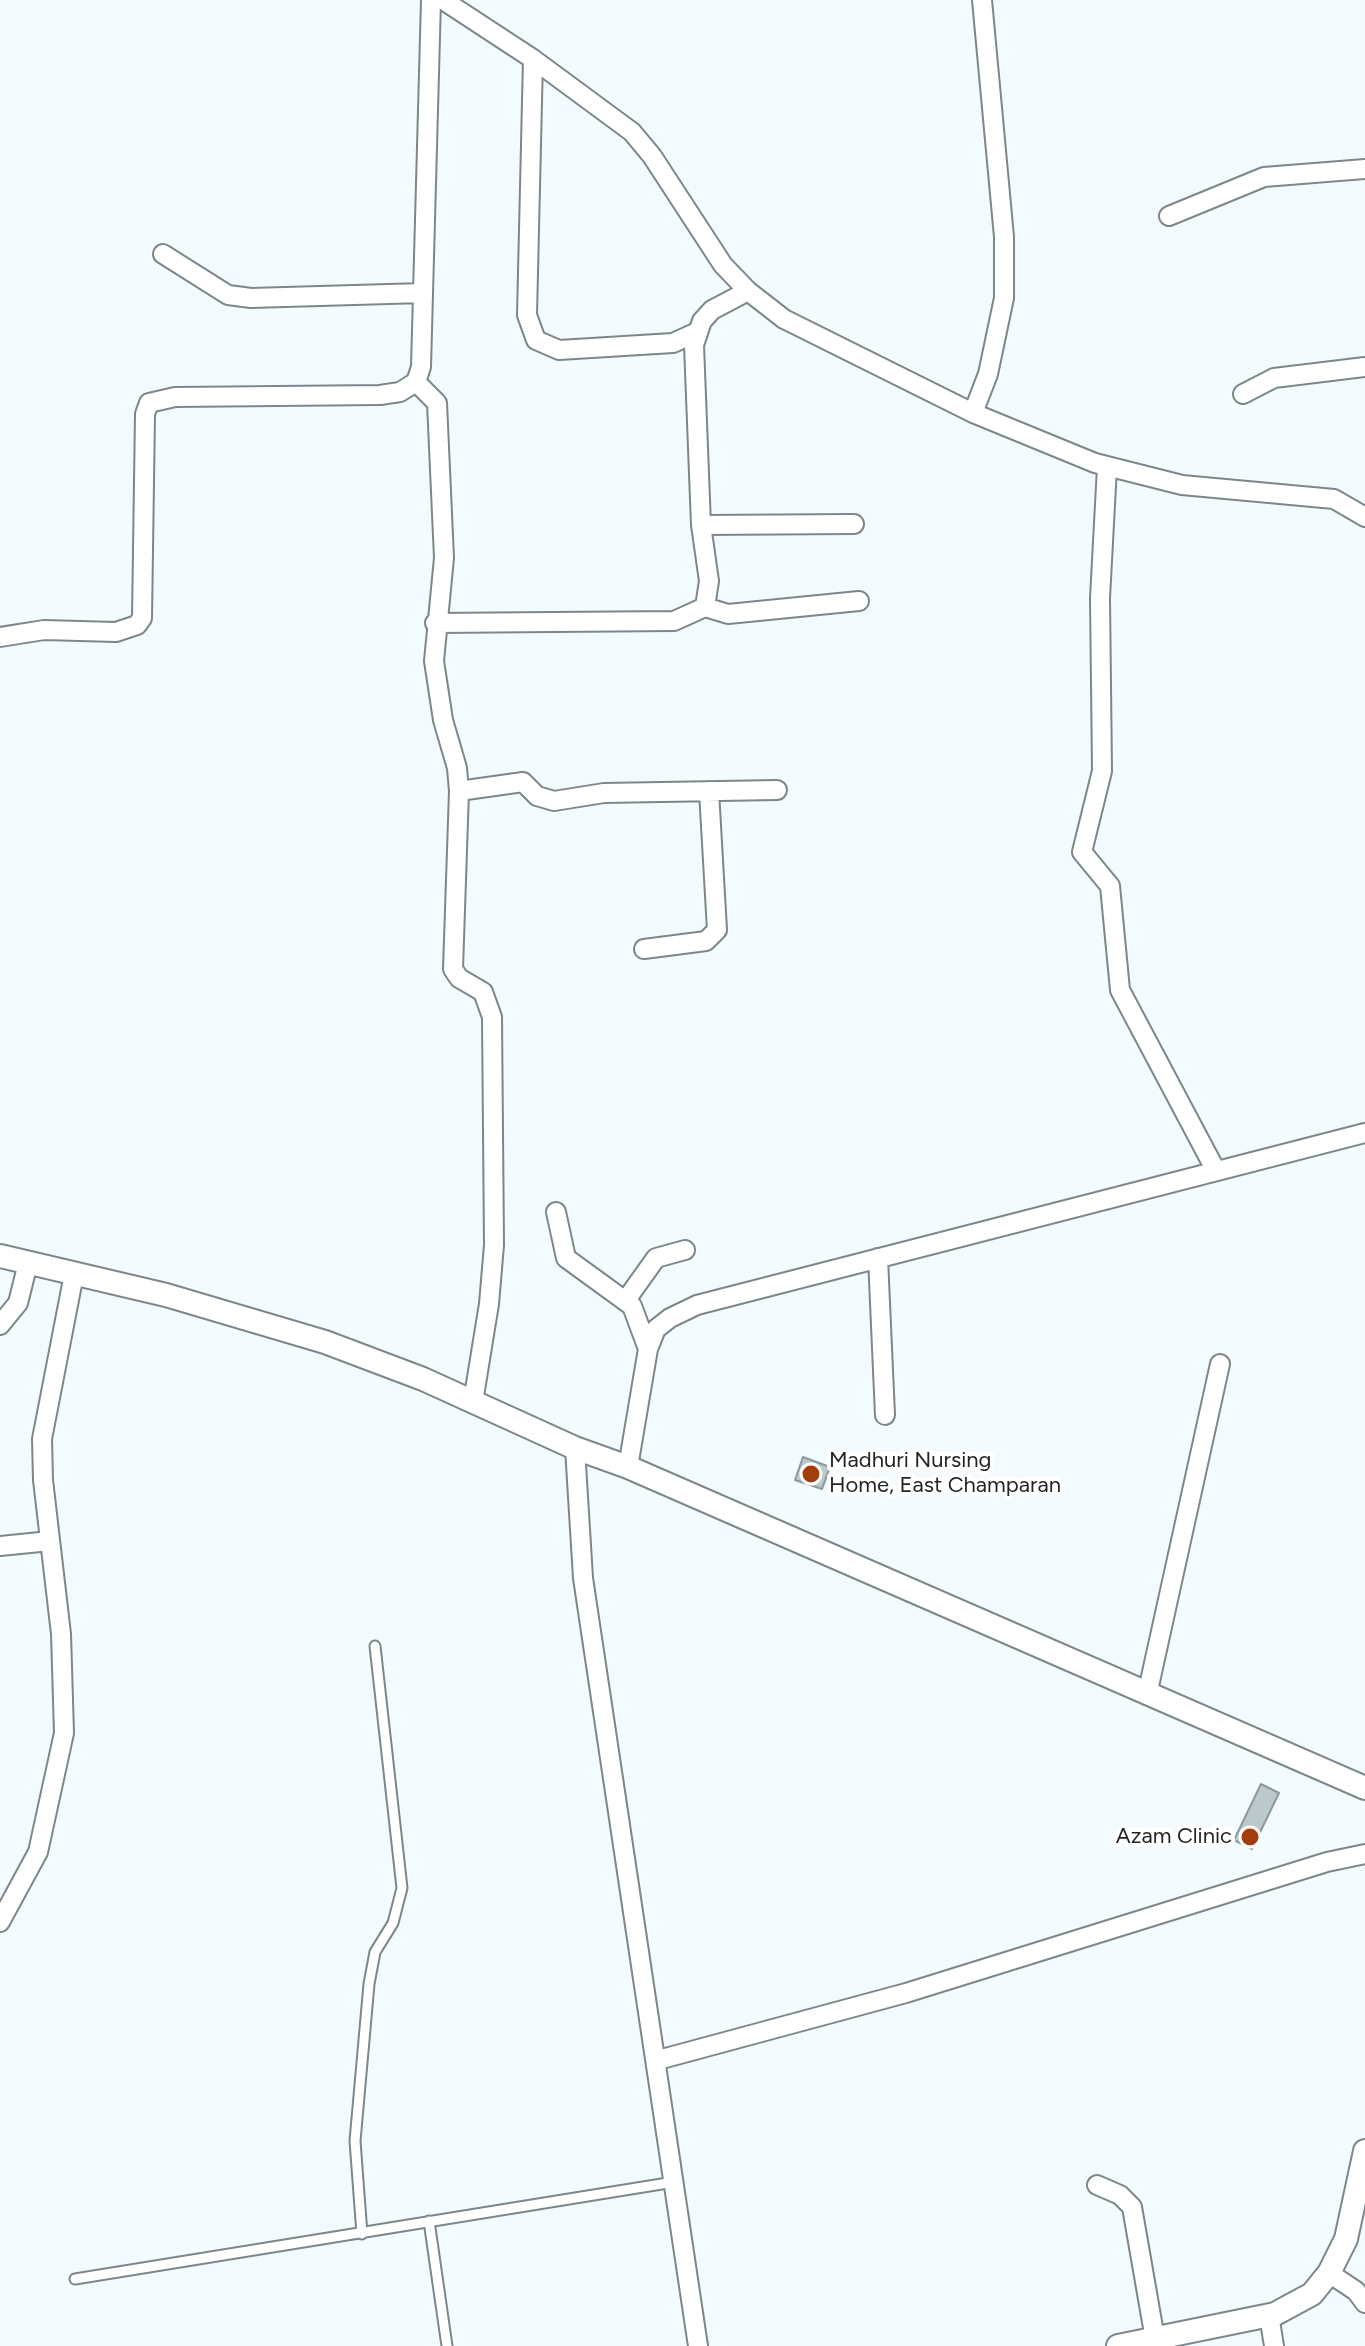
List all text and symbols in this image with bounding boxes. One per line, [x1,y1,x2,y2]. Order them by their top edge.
place label: Madhuri Nursing Home, East Champaran [829,1448,1061,1500]
marker: Madhuri Nursing Home, East Champaran [800,1463,822,1485]
place label: Azam Clinic [1116,1824,1232,1850]
marker: Azam Clinic [1239,1826,1261,1848]

